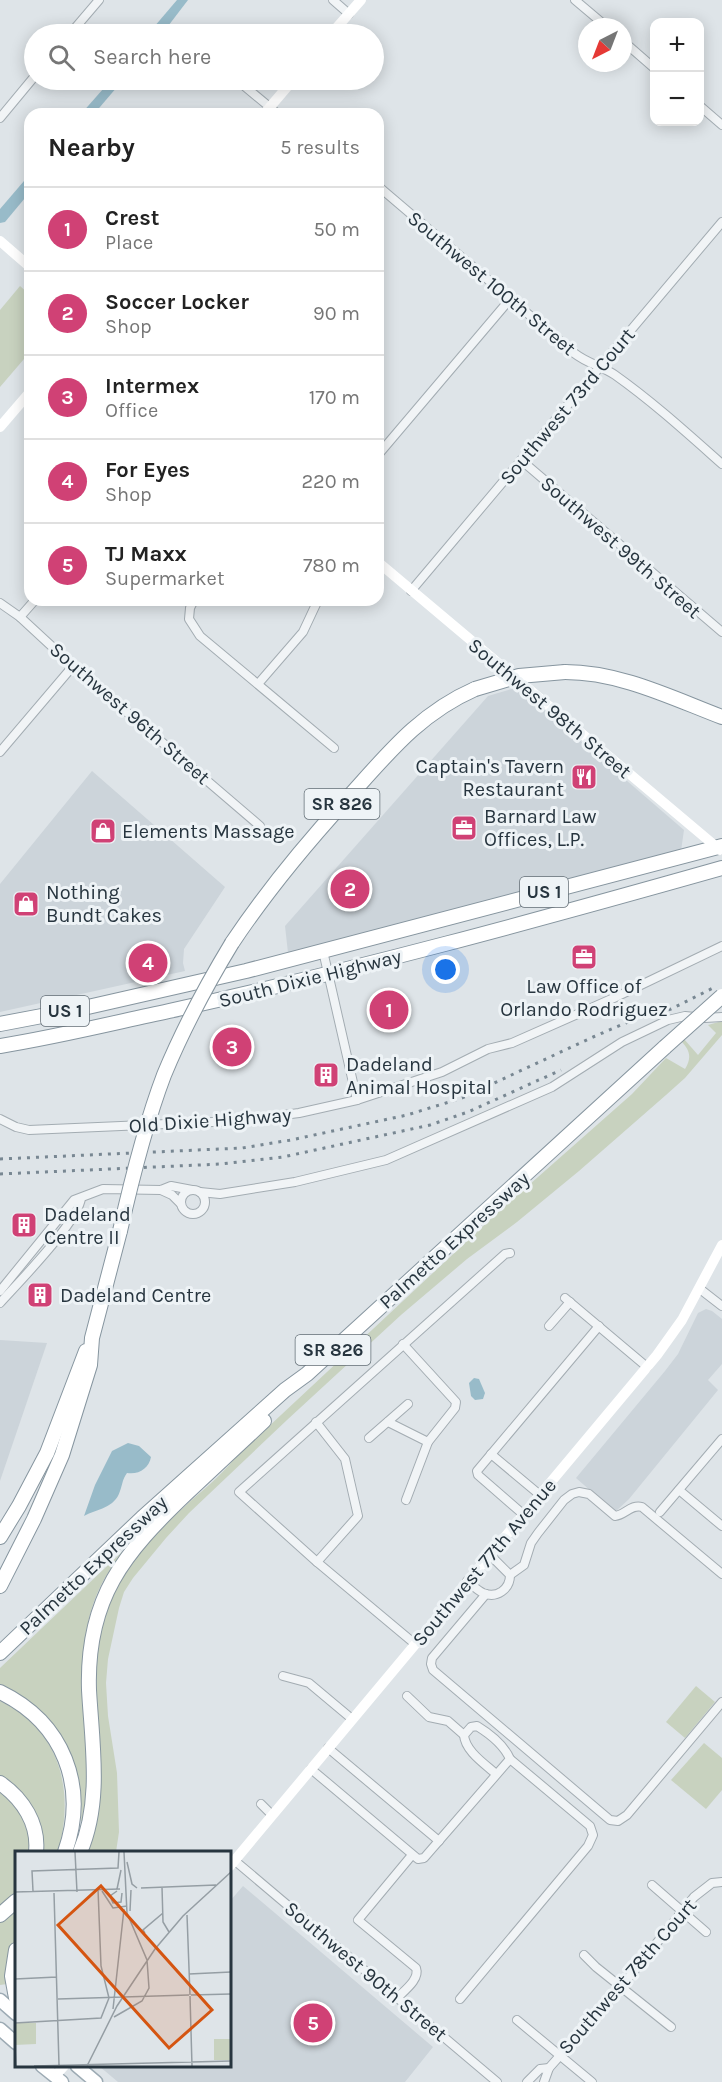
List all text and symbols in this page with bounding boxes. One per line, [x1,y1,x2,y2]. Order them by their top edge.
north arrow [578,18,632,72]
map controls [650,18,704,126]
button: + [650,18,704,72]
search box [24,24,384,90]
icon: search [45,41,78,74]
text: Search here [93,44,211,70]
button: − [650,72,704,126]
text: Nearby [48,132,135,163]
text: 5 results [280,136,360,159]
text: Crest [105,205,160,231]
street label: Southwest 100th Street [403,206,581,361]
text: 1 [64,218,71,241]
text: 50 m [313,218,360,241]
text: Place [105,231,153,254]
text: Soccer Locker [105,289,249,315]
text: 2 [61,302,74,325]
text: 90 m [313,302,360,325]
text: Shop [105,315,152,338]
street label: Southwest 73rd Court [495,323,640,489]
text: Intermex [105,373,199,399]
text: 3 [61,386,74,409]
text: 170 m [309,386,360,409]
text: Office [105,399,158,422]
text: For Eyes [105,457,190,483]
text: 4 [62,470,73,493]
text: 220 m [301,470,360,493]
street label: Southwest 99th Street [536,472,706,624]
text: Shop [105,483,152,506]
text: TJ Maxx [105,541,187,567]
text: 5 [62,554,73,577]
text: 780 m [303,554,360,577]
text: Supermarket [105,567,224,590]
street label: Southwest 98th Street [464,634,636,784]
street label: Southwest 96th Street [45,638,215,789]
place label: Captain's Tavern Restaurant [416,755,564,801]
restaurant icon: Captain's Tavern Restaurant [569,762,599,792]
road number: SR 826 [304,789,380,819]
place label: Barnard Law Offices, L.P. [484,805,597,851]
office icon: Barnard Law Offices, L.P. [449,813,479,843]
shop icon: Elements Massage [88,816,118,846]
place label: Elements Massage [122,820,294,843]
pin: 2 [330,866,370,912]
road number: US 1 [520,877,568,907]
place label: Nothing Bundt Cakes [46,881,162,927]
shop icon: Nothing Bundt Cakes [11,889,41,919]
pin: 4 [128,940,168,986]
office icon: Law Office of Orlando Rodriguez [569,942,599,972]
street label: South Dixie Highway [216,945,404,1012]
your location [431,955,460,984]
place label: Law Office of Orlando Rodriguez [500,975,668,1021]
pin: 1 [370,988,408,1032]
road number: US 1 [41,996,89,1026]
pin: 3 [212,1024,252,1070]
place label: Dadeland Animal Hospital [346,1053,492,1099]
building icon: Dadeland Animal Hospital [311,1060,341,1090]
street label: Old Dixie Highway [128,1103,292,1138]
street label: Palmetto Expressway [375,1167,534,1314]
place label: Dadeland Centre II [44,1203,131,1249]
building icon: Dadeland Centre II [9,1210,39,1240]
building icon: Dadeland Centre [25,1280,55,1310]
place label: Dadeland Centre [60,1284,211,1307]
road number: SR 826 [296,1335,370,1365]
street label: Southwest 77th Avenue [408,1474,561,1651]
street label: Palmetto Expressway [15,1491,172,1640]
inset map [15,1851,231,2067]
street label: Southwest 78th Court [554,1894,701,2059]
street label: Southwest 90th Street [280,1897,452,2046]
pin: 5 [294,2000,332,2046]

